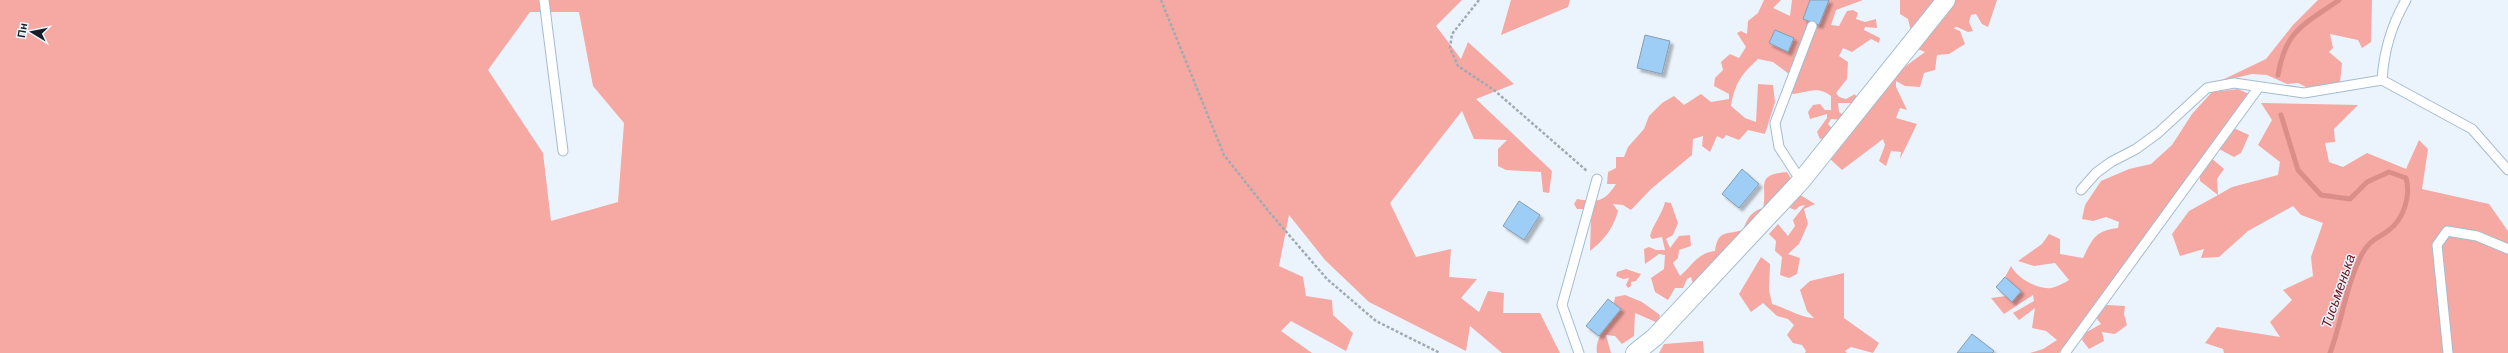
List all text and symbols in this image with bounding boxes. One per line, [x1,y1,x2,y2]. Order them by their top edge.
north arrow [12,12,52,52]
text: Пн [15,22,30,39]
water label: Тисьменька [2318,252,2358,330]

